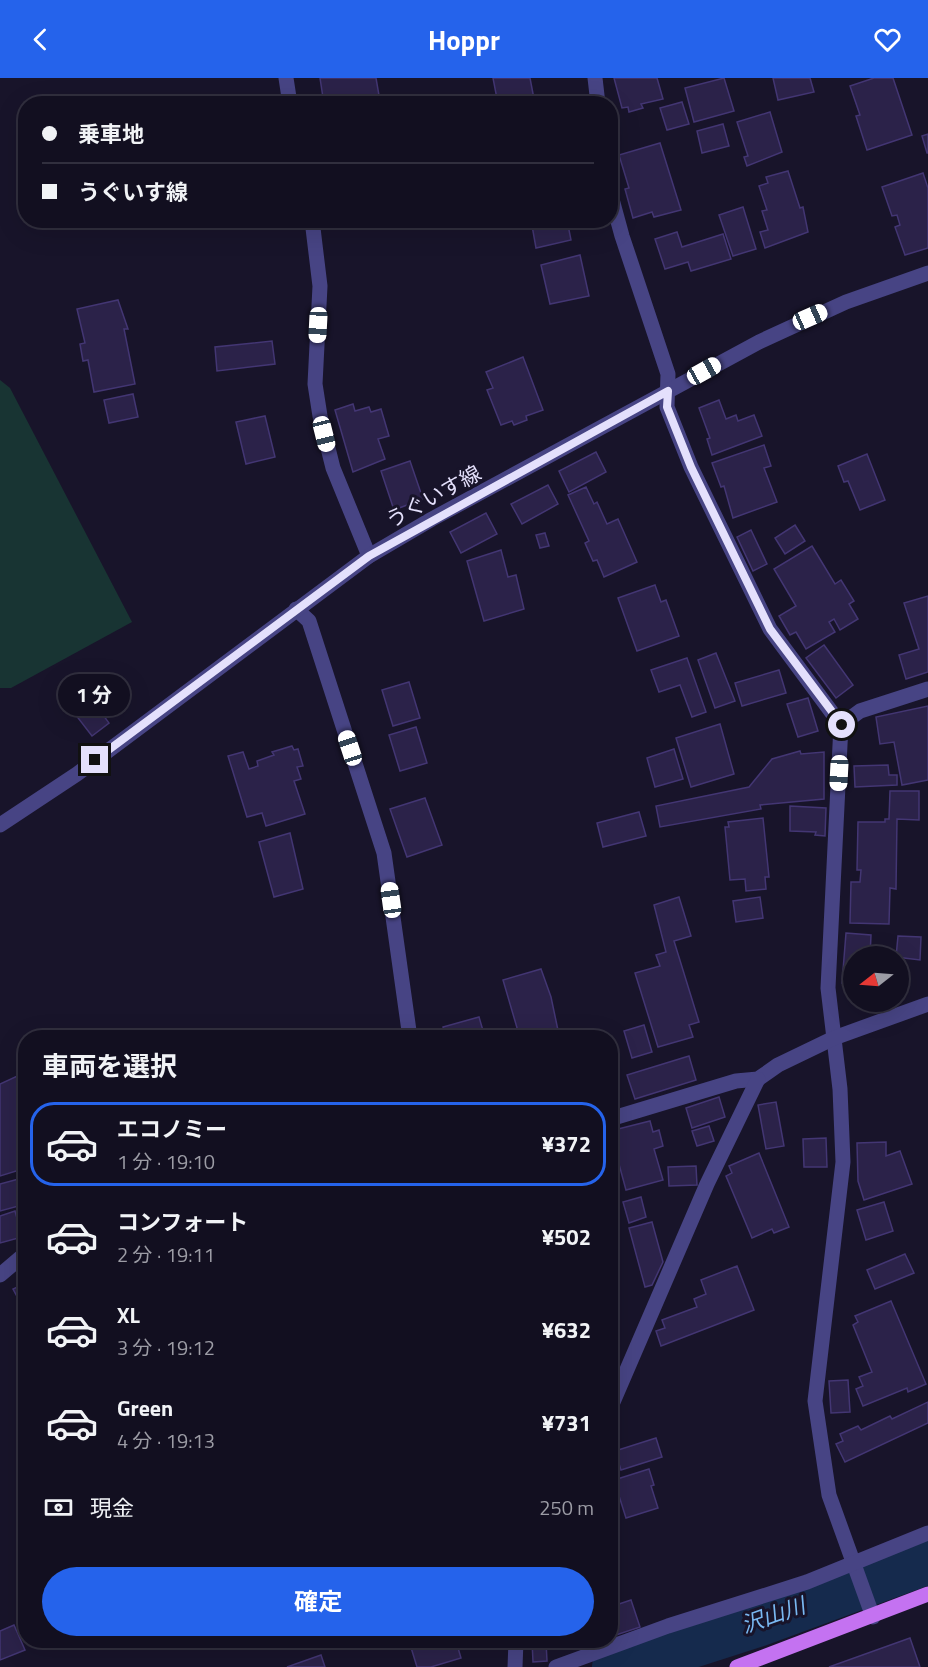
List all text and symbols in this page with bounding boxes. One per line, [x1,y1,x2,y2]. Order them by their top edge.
text: Hoppr [428,19,500,60]
icon: back [24,23,57,56]
icon: heart [871,23,904,56]
text: 乗車地 [78,117,144,151]
text: うぐいす線 [78,175,188,209]
car [790,301,830,333]
car [308,307,328,343]
car [684,354,724,388]
car [311,414,337,454]
street label: うぐいす線 [379,457,487,535]
callout: 1 分 [59,673,131,715]
text: 1 分 [76,679,112,710]
route start [828,711,855,738]
car [336,728,364,768]
route end [81,746,108,773]
car [829,755,849,791]
car [380,881,402,919]
north arrow [843,946,909,1012]
map controls [843,946,909,1012]
text: 車両を選択 [42,1045,177,1086]
text: エコノミー [117,1112,227,1146]
icon: car [45,1117,99,1171]
text: ¥372 [542,1127,591,1161]
text: 1 分 · 19:10 [117,1146,215,1177]
text: コンフォート [117,1205,248,1239]
icon: car [45,1210,99,1264]
text: ¥502 [542,1220,591,1254]
text: 2 分 · 19:11 [117,1239,215,1270]
text: XL [117,1298,140,1332]
icon: car [45,1303,99,1357]
text: ¥632 [542,1313,591,1347]
text: 3 分 · 19:12 [117,1332,215,1363]
text: Green [117,1391,173,1425]
icon: car [45,1396,99,1450]
text: ¥731 [542,1406,591,1440]
text: 4 分 · 19:13 [117,1425,215,1456]
icon: cash [42,1491,75,1524]
text: 現金 [90,1491,134,1525]
text: 250 m [539,1492,594,1523]
button: 確定 [42,1567,594,1636]
water label: 沢山川 [736,1588,812,1642]

